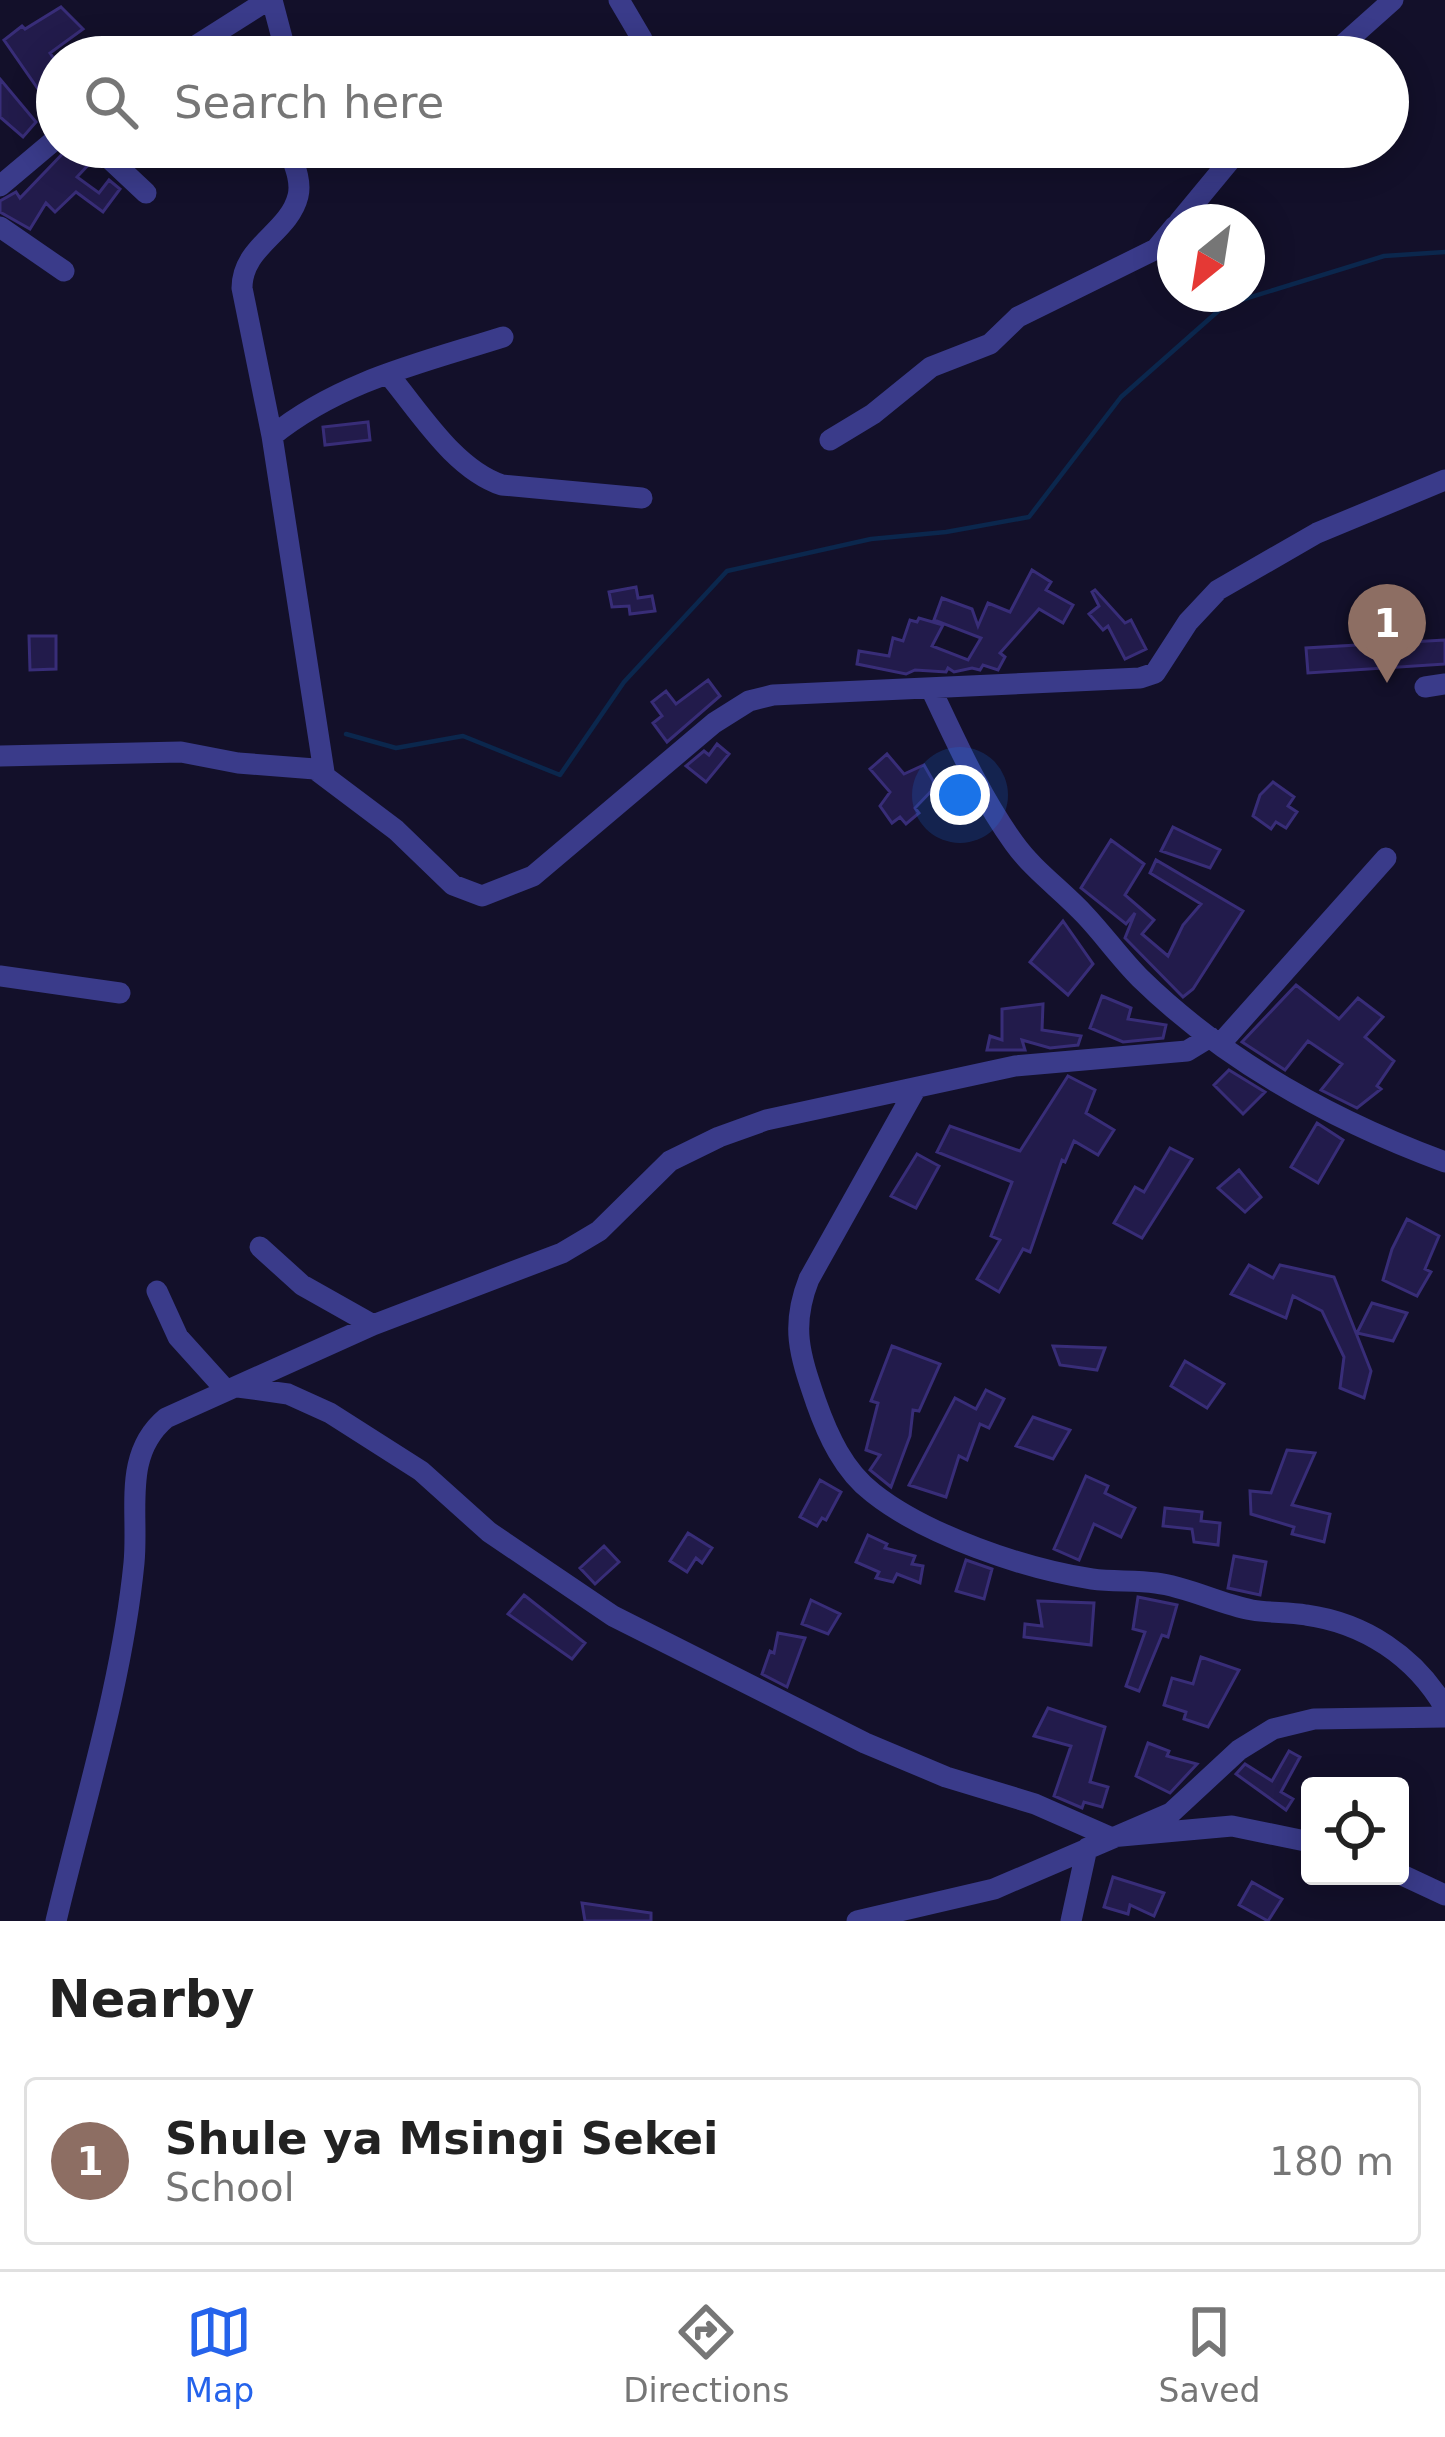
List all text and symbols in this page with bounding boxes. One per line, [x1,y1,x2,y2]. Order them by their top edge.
search box [36,36,1409,168]
icon: search [78,69,144,135]
text: Search here [174,76,444,129]
north arrow [1157,204,1265,312]
pin: 1 [1348,584,1426,683]
your location [930,765,990,825]
map controls [1301,1777,1409,1885]
button: locate [1301,1777,1409,1885]
text: Nearby [48,1970,255,2029]
text: Shule ya Msingi Sekei [165,2112,718,2165]
text: 1 [76,2139,104,2184]
text: 180 m [1269,2139,1394,2184]
text: School [165,2165,294,2210]
tab: Map [185,2299,254,2410]
tab: Directions [623,2299,789,2410]
tab: Saved [1159,2299,1260,2410]

